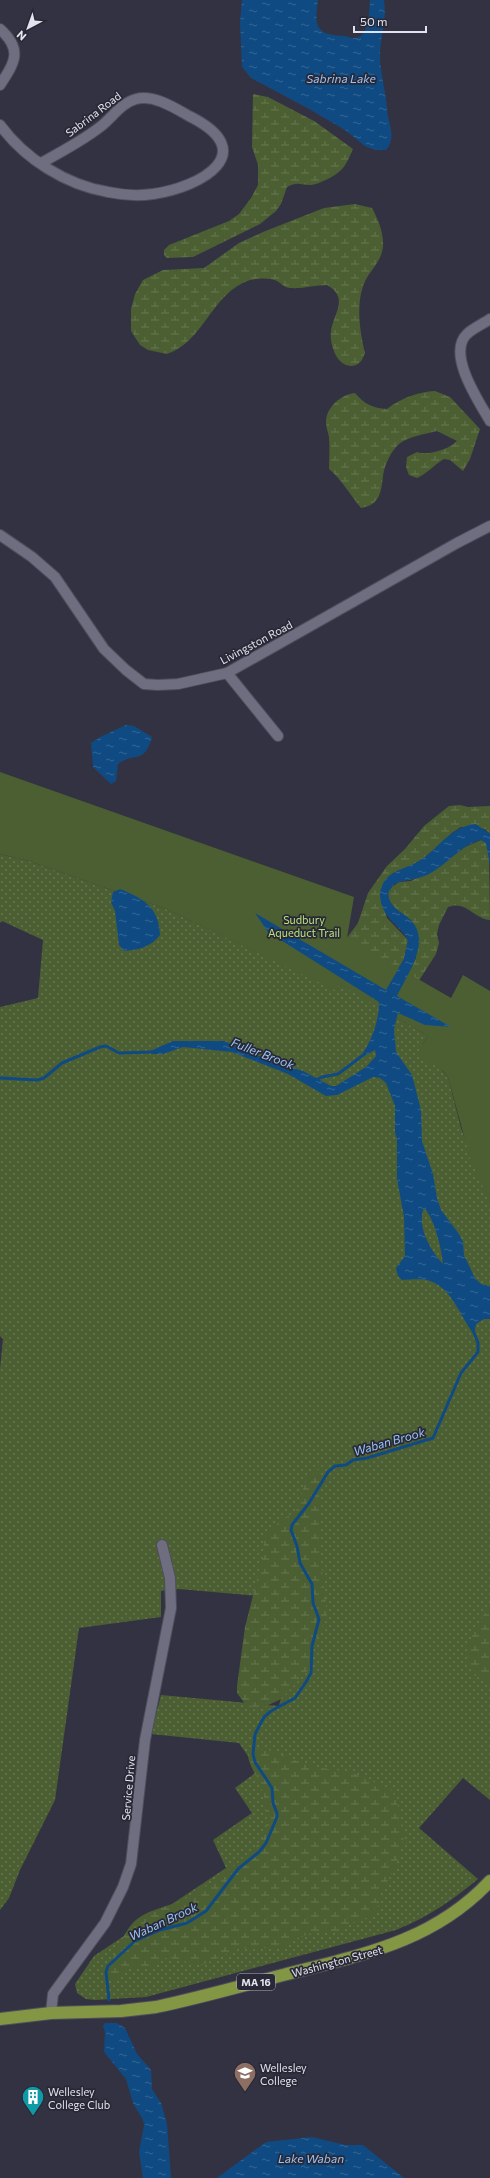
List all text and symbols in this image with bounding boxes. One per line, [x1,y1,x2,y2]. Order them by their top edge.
north arrow [8,8,48,48]
scale bar [354,8,426,34]
text: 50 m [360,14,388,28]
text: N [14,28,28,44]
water label: Sabrina Lake [306,71,376,85]
street label: Sabrina Road [63,89,123,139]
street label: Livingston Road [218,617,294,667]
park label: Sudbury Aqueduct Trail [268,913,340,939]
water label: Fuller Brook [230,1035,297,1072]
water label: Waban Brook [352,1424,427,1458]
street label: Service Drive [119,1755,137,1821]
water label: Waban Brook [127,1899,200,1943]
street label: Washington Street [290,1943,384,1979]
road number: MA 16 [237,1974,275,1990]
school or university icon: Wellesley College [232,2060,258,2093]
place label: Wellesley College [260,2061,307,2087]
building icon: Wellesley College Club [20,2084,46,2117]
place label: Wellesley College Club [48,2085,110,2111]
water label: Lake Waban [278,2151,344,2165]

